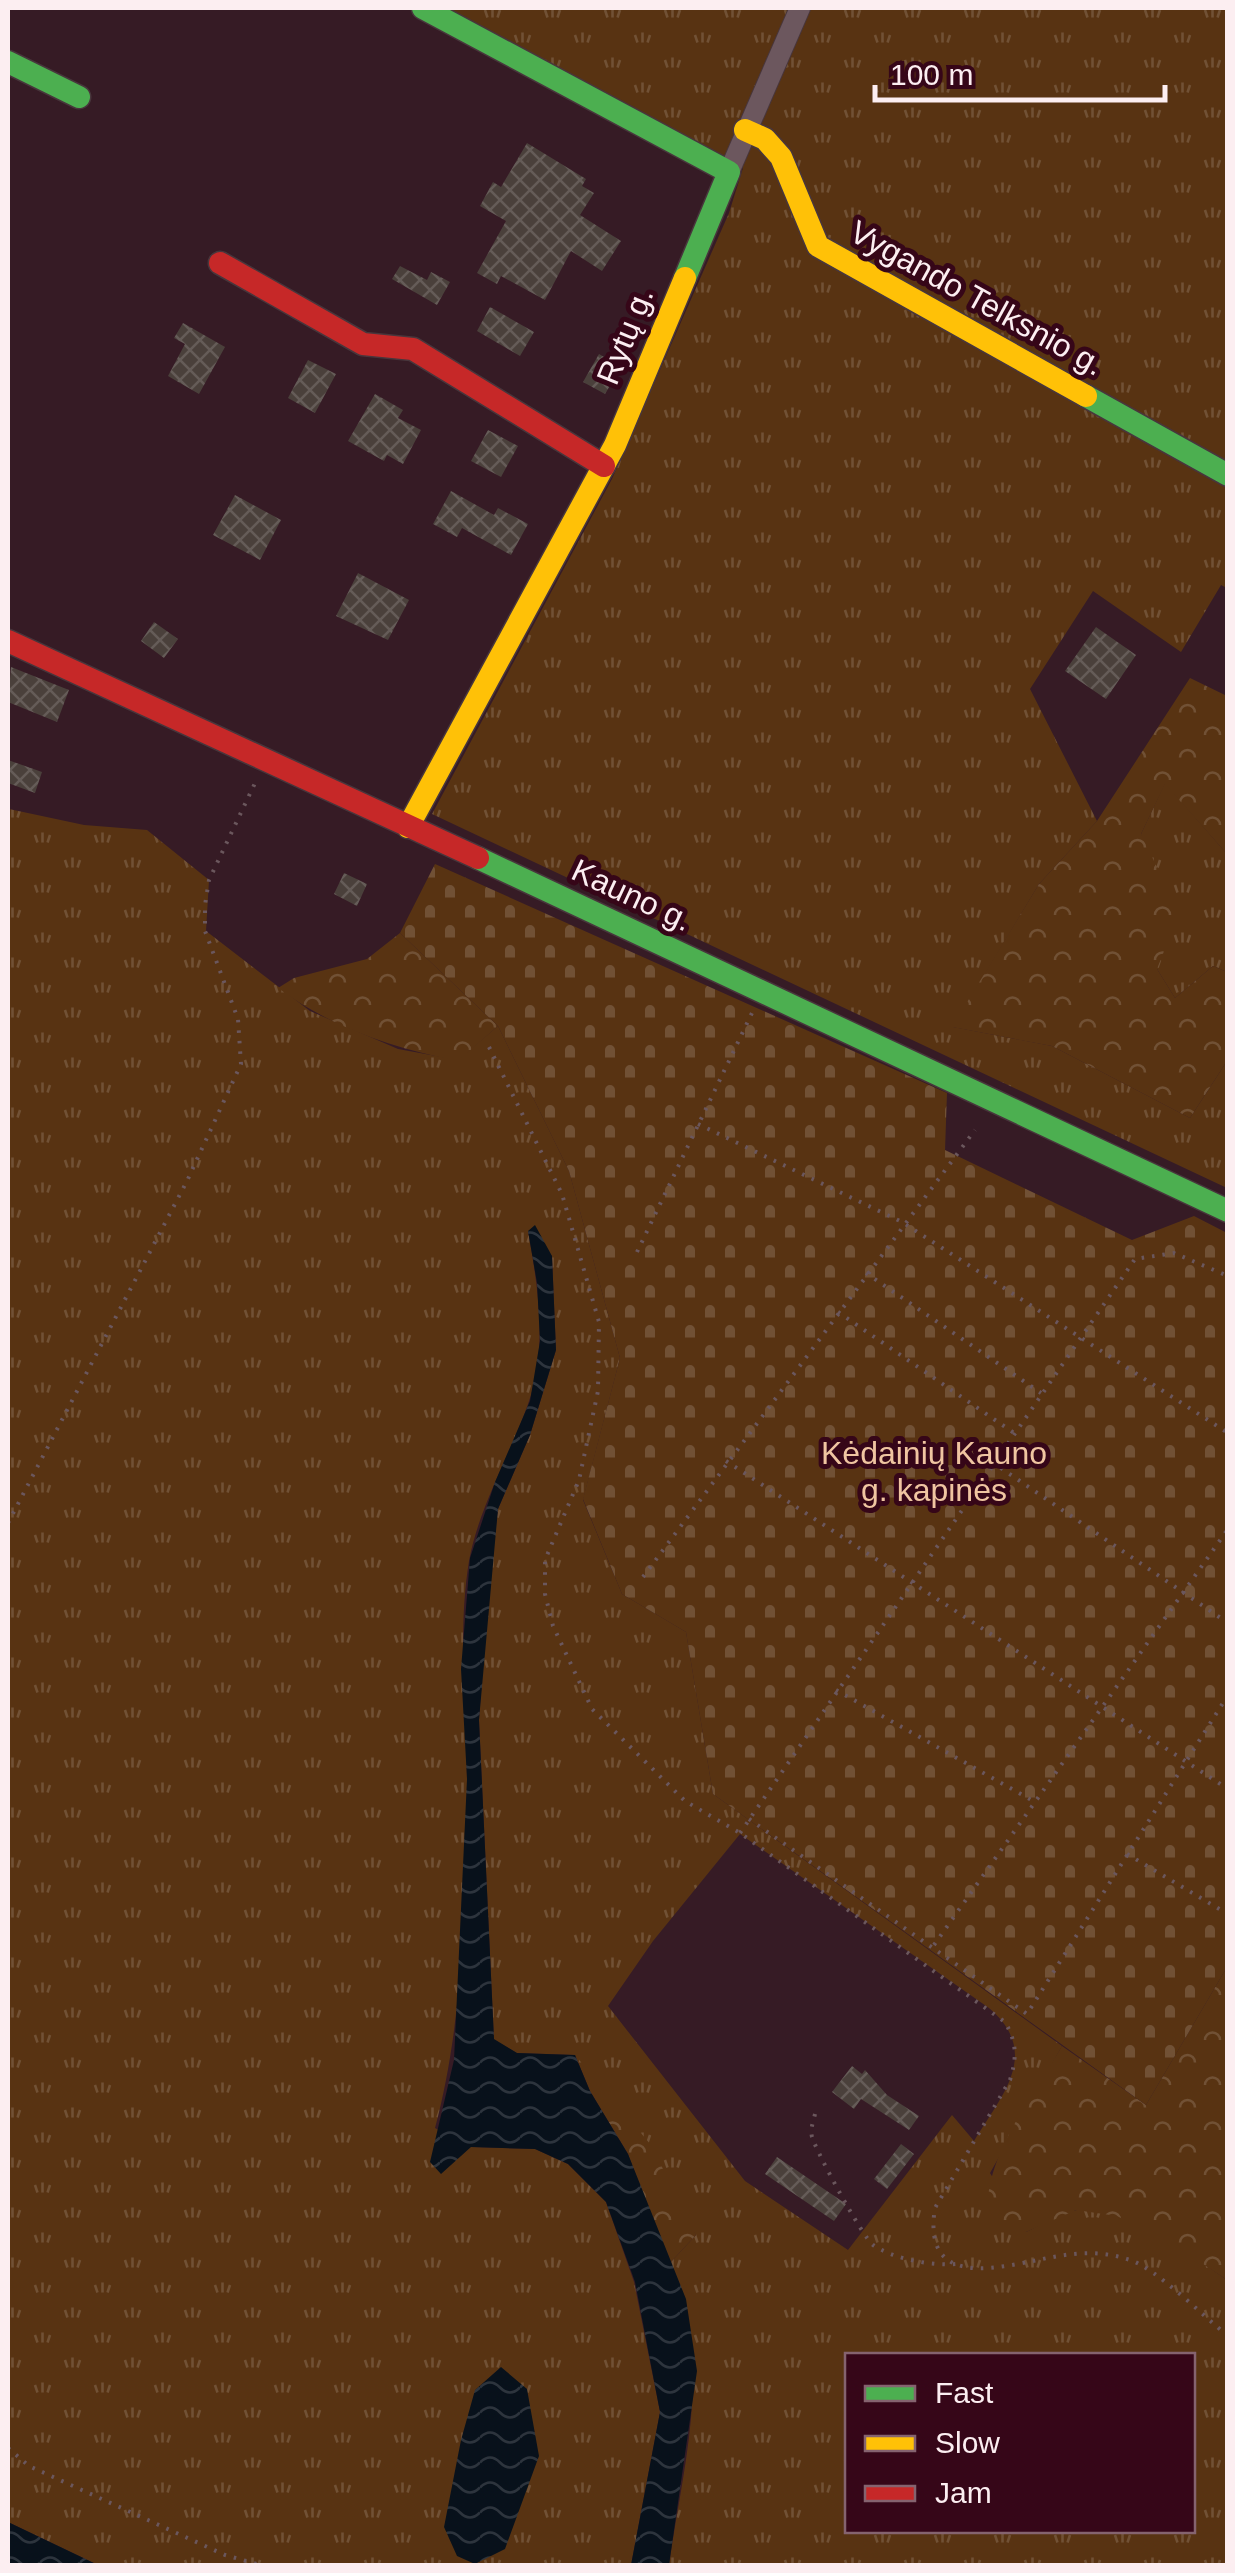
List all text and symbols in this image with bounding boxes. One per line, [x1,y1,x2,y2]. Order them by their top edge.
scale bar [875,40,1165,102]
text: 100 m [890,58,973,91]
street label: Vygando Telksnio g. [844,213,1110,383]
street label: Rytų g. [589,282,661,390]
street label: Kauno g. [566,852,698,938]
park label: Kėdainių Kauno g. kapinės [821,1435,1047,1508]
legend [845,2353,1195,2533]
text: Fast [935,2376,994,2409]
text: Slow [935,2426,1000,2459]
text: Jam [935,2476,992,2509]

